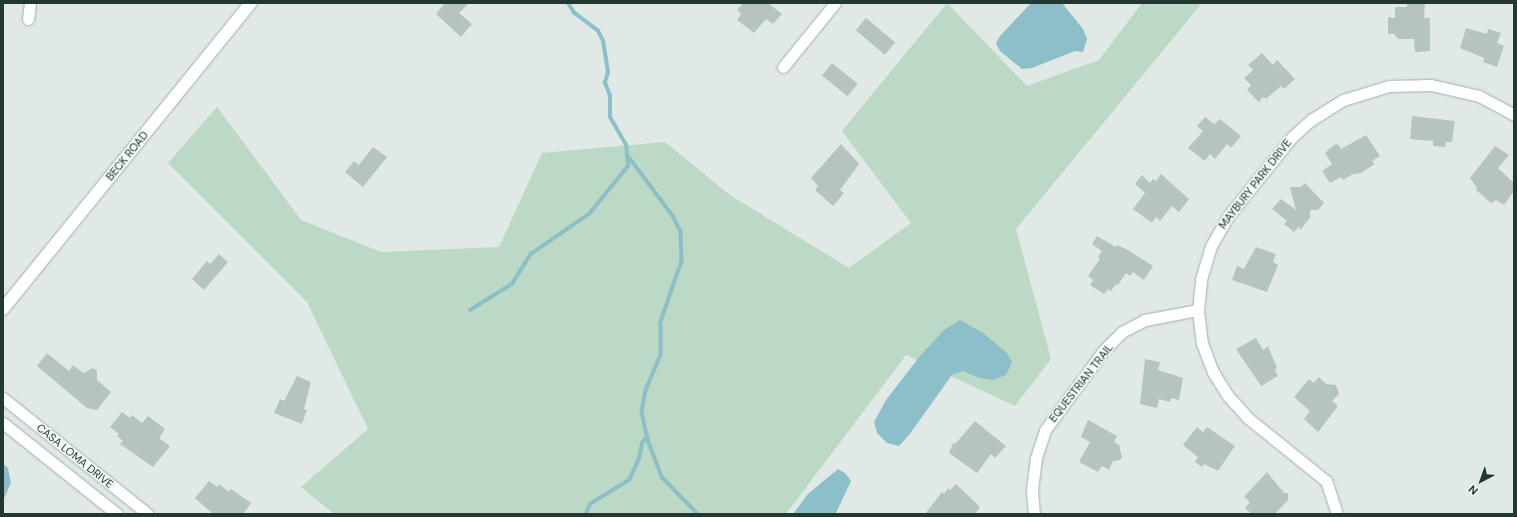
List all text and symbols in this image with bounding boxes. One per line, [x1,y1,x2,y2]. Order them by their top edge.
street label: BECK ROAD [103,129,151,183]
street label: MAYBURY PARK DRIVE [1216,136,1294,232]
street label: EQUESTRIAN TRAIL [1046,341,1116,425]
street label: CASA LOMA DRIVE [34,421,116,491]
north arrow [1461,461,1501,501]
text: N [1466,482,1481,498]

